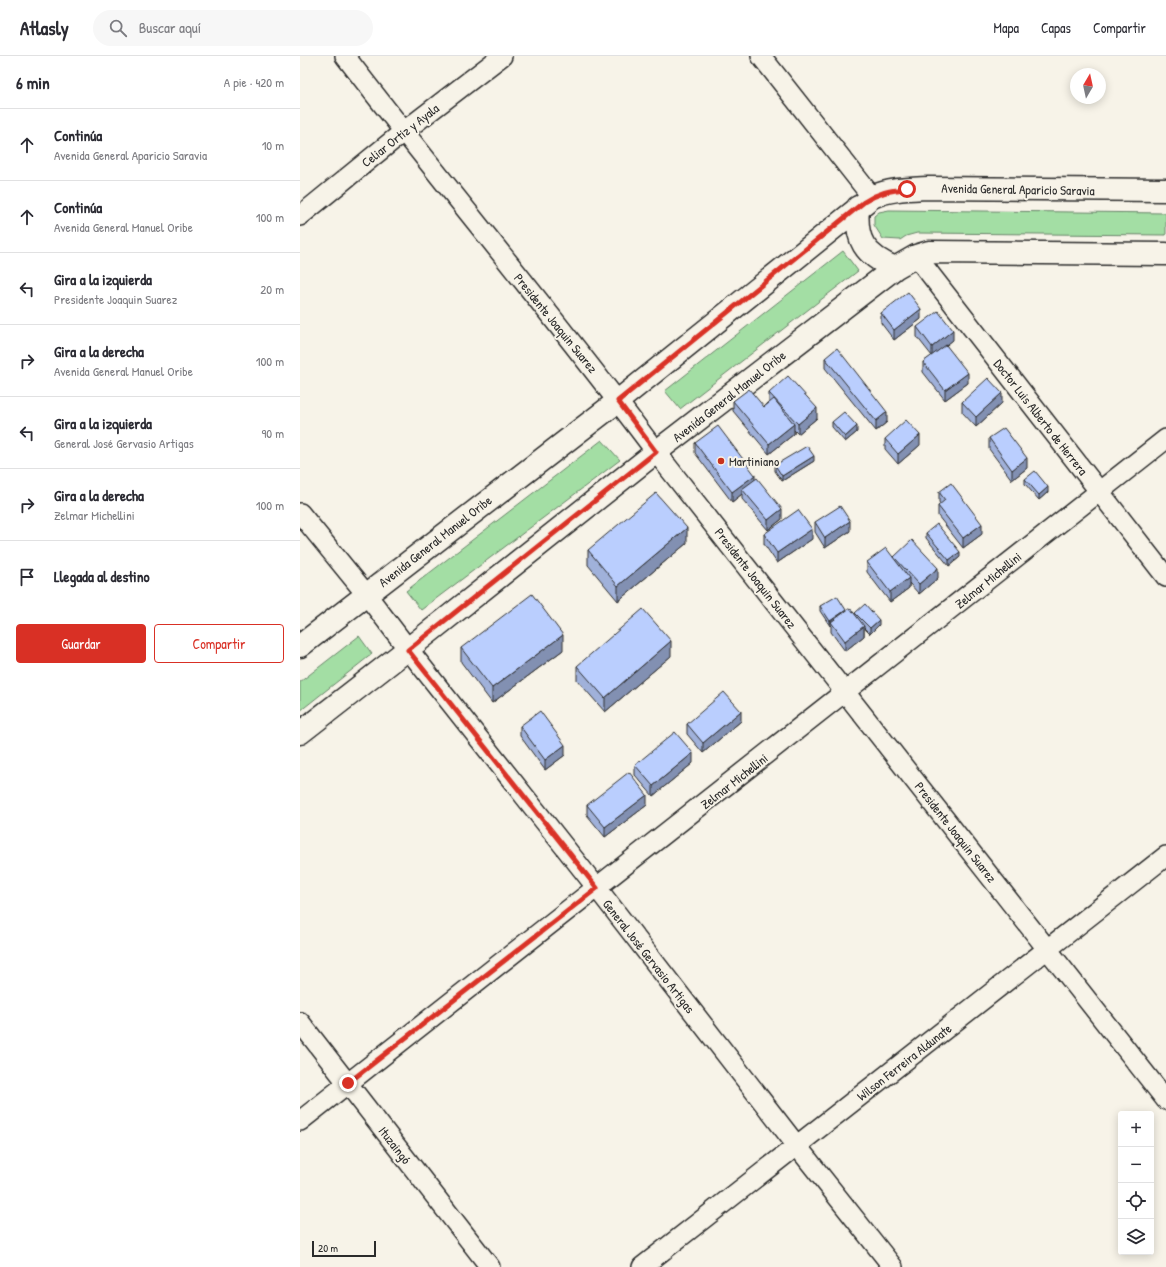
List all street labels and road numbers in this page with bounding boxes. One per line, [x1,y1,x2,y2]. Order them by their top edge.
street label: Celiar Ortiz y Ayala [357,99,443,171]
street label: Avenida General Aparicio Saravia [941,179,1095,199]
street label: Presidente Joaquin Suarez [510,269,602,377]
street label: Avenida General Manuel Oribe [669,346,789,446]
street label: Doctor Luis Alberto de Herrera [990,355,1092,479]
street label: Avenida General Manuel Oribe [375,491,495,591]
street label: Presidente Joaquin Suarez [711,524,801,632]
street label: Zelmar Michellini [951,548,1025,612]
street label: Zelmar Michellini [697,749,771,813]
street label: Presidente Joaquin Suarez [911,778,1001,886]
street label: General José Gervasio Artigas [599,895,699,1017]
street label: Wilson Ferreira Aldunate [853,1019,955,1105]
street label: Ituzaingó [375,1122,415,1168]

